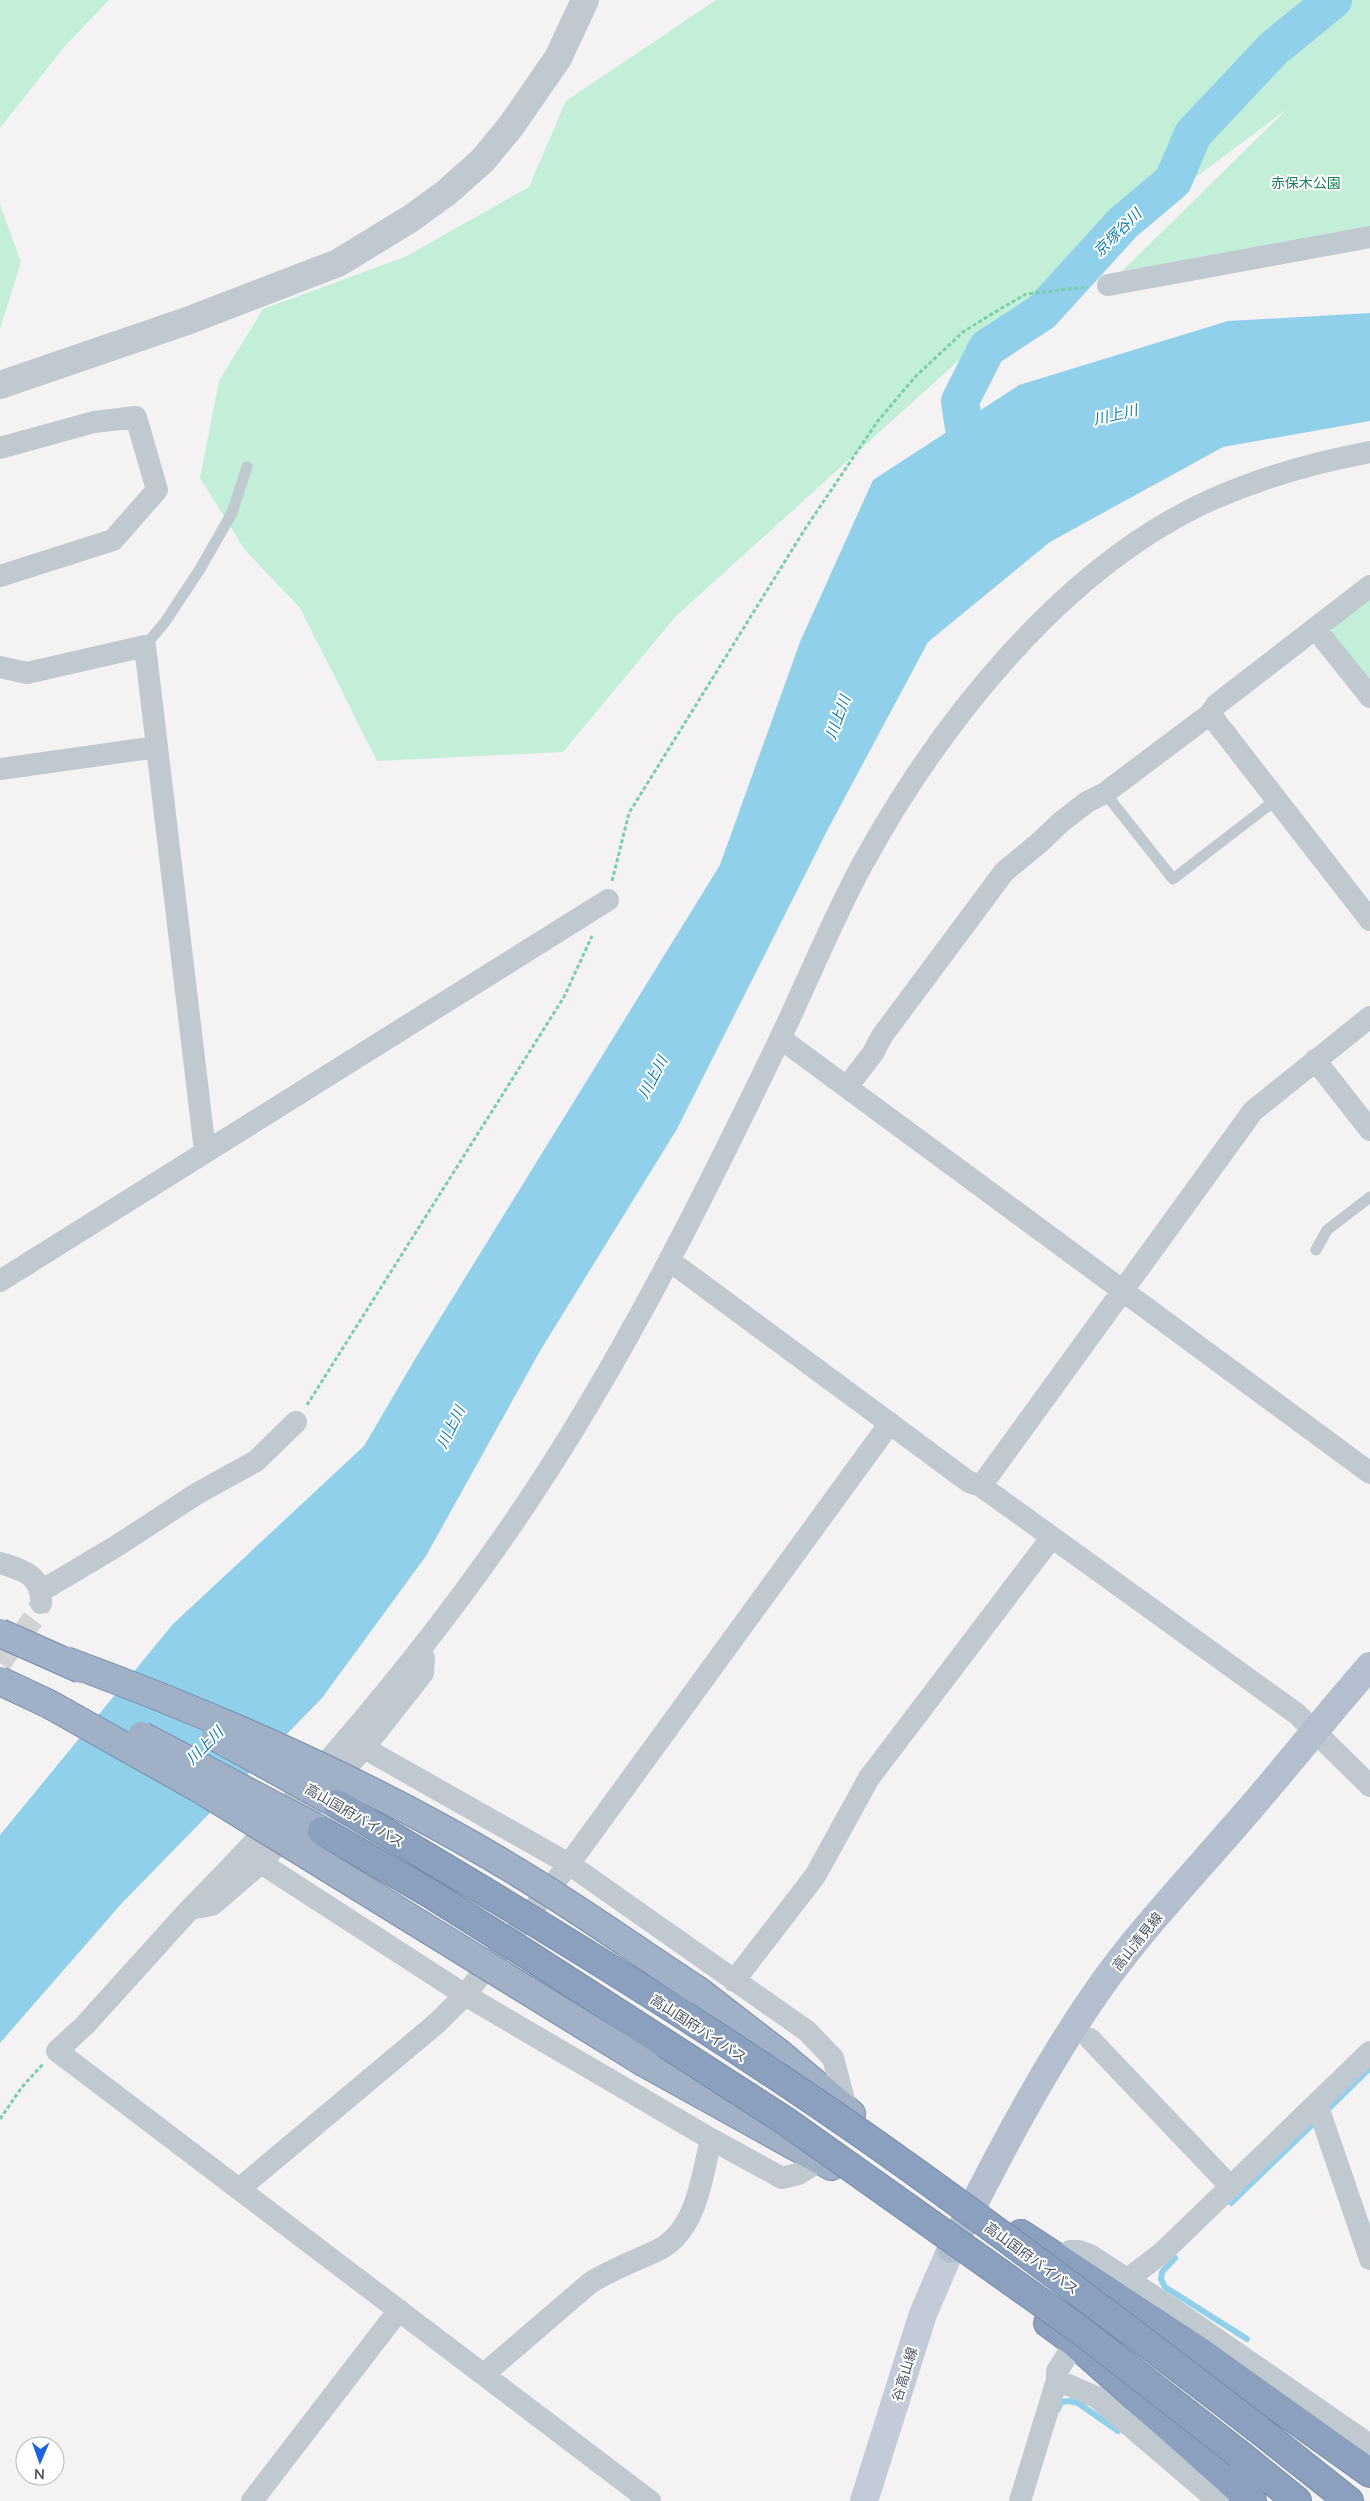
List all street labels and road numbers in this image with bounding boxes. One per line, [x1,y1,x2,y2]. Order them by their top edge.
street label: 高山国府バイパス [302,1780,408,1850]
street label: 高山清見線 [1108,1908,1166,1974]
street label: 高山国府バイパス [648,1990,750,2066]
street label: 高山国府バイパス [982,2218,1082,2298]
street label: 谷高山線 [888,2345,920,2403]

